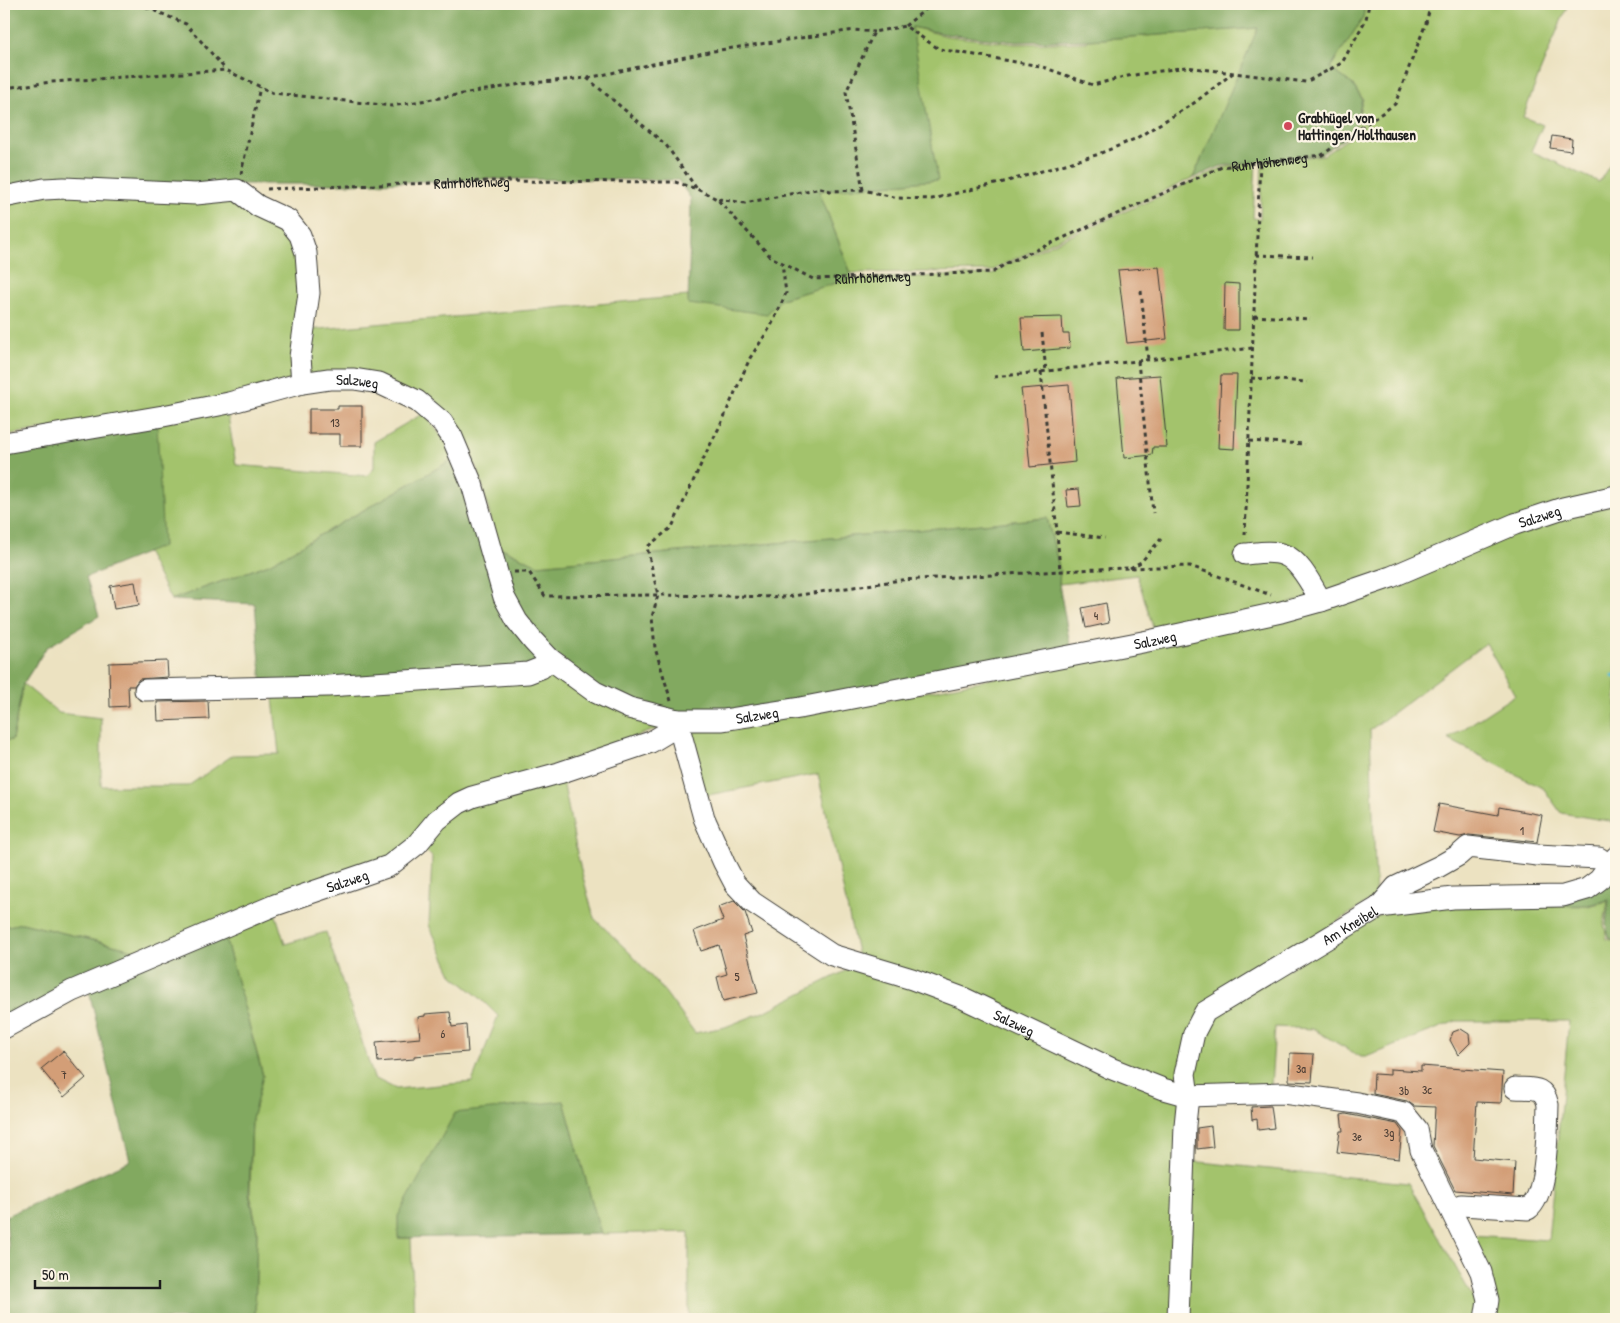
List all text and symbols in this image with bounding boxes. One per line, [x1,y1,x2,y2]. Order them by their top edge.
place label: Grabhügel von Hattingen/Holthausen [1298,107,1416,146]
marker: Grabhügel von Hattingen/Holthausen [1282,120,1294,132]
street label: Ruhrhöhenweg [1230,146,1308,176]
street label: Ruhrhöhenweg [434,170,510,193]
street label: Ruhrhöhenweg [834,265,911,289]
street label: Salzweg [336,368,381,393]
house number: 13 [330,414,340,431]
street label: Salzweg [1516,499,1563,533]
house number: 4 [1094,607,1099,624]
street label: Salzweg [1132,625,1178,654]
street label: Salzweg [734,701,780,728]
house number: 1 [1520,822,1524,839]
street label: Salzweg [323,863,371,897]
street label: Am Kneibel [1318,900,1381,950]
house number: 5 [734,968,740,985]
street label: Salzweg [990,1004,1038,1041]
house number: 6 [441,1025,446,1042]
house number: 3a [1296,1060,1306,1077]
house number: 7 [61,1066,67,1083]
house number: 3c [1422,1081,1432,1098]
house number: 3b [1399,1082,1409,1099]
house number: 3g [1384,1124,1394,1141]
house number: 3e [1352,1128,1362,1145]
scale bar [35,1258,160,1290]
text: 50 m [42,1264,69,1285]

